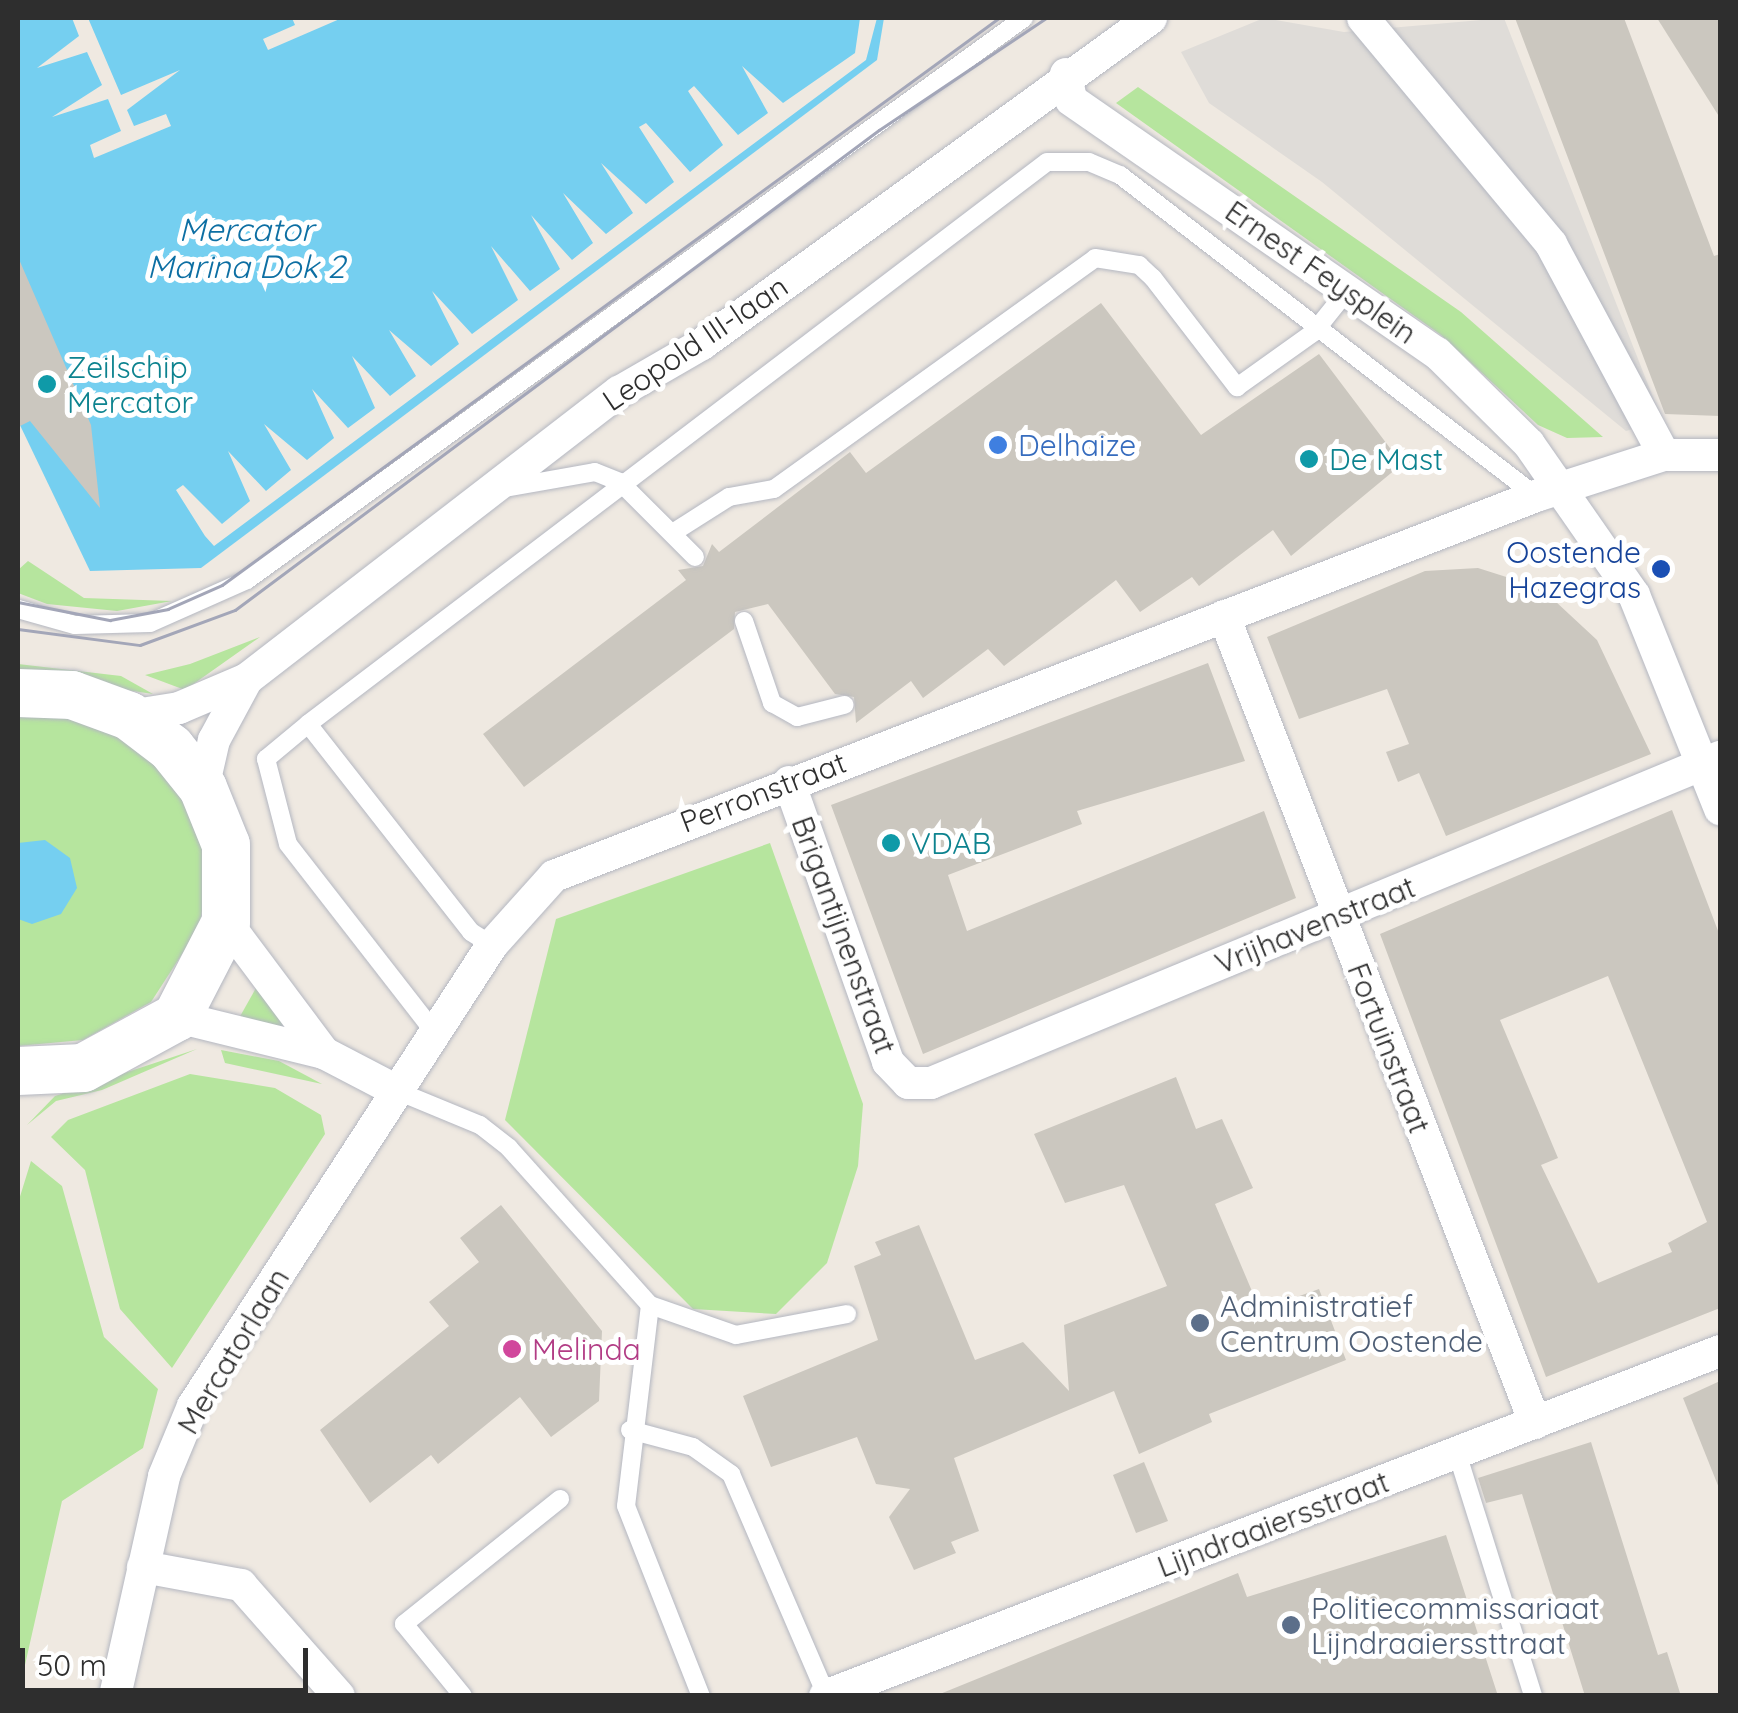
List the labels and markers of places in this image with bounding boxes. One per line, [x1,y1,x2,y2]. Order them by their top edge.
place label: Zeilschip Mercator [67,349,193,420]
marker: Zeilschip Mercator [36,373,58,395]
place label: Delhaize [1018,427,1136,463]
marker: Delhaize [987,434,1009,456]
place label: De Mast [1329,441,1443,477]
marker: De Mast [1298,448,1320,470]
place label: Oostende Hazegras [1506,534,1641,604]
marker: Oostende Hazegras [1650,558,1672,580]
place label: VDAB [911,825,991,861]
marker: VDAB [880,832,902,854]
place label: Administratief Centrum Oostende [1220,1288,1483,1358]
marker: Administratief Centrum Oostende [1189,1312,1211,1334]
place label: Melinda [532,1331,641,1367]
marker: Melinda [501,1338,523,1360]
place label: Politiecommissariaat Lijndraaierssttraat [1311,1590,1600,1660]
marker: Politiecommissariaat Lijndraaierssttraat [1280,1614,1302,1636]

